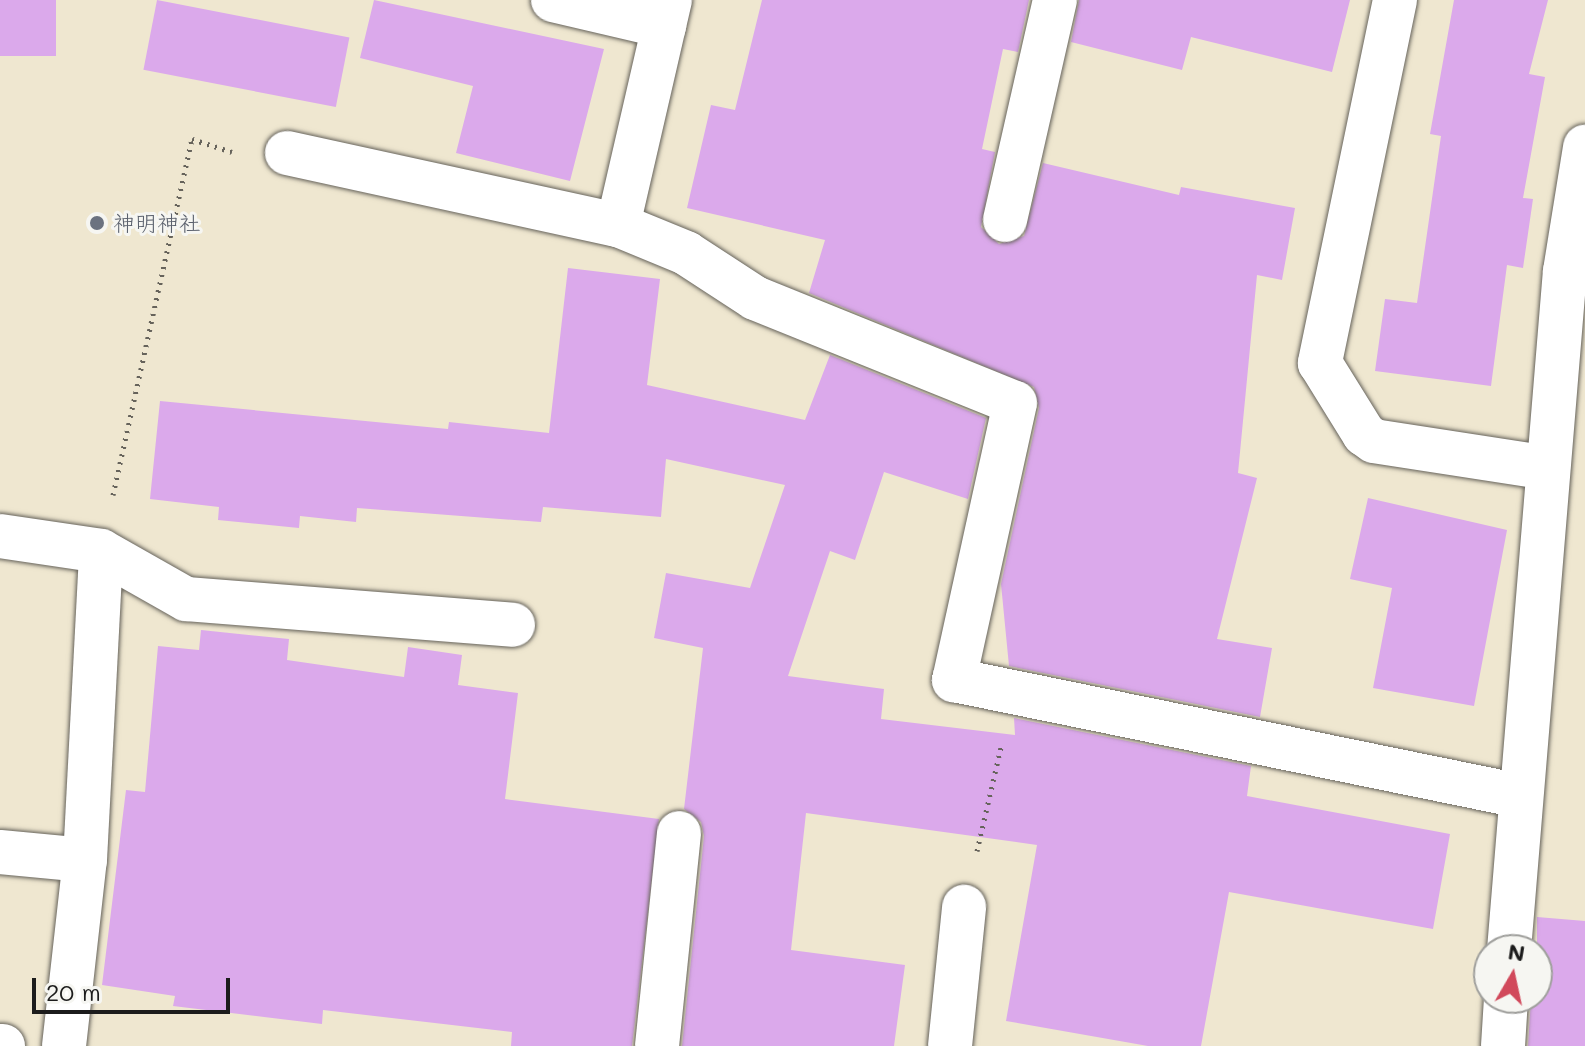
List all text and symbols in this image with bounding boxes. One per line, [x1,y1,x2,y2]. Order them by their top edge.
place label: 神明神社 [113,210,201,236]
marker: 神明神社 [88,214,106,232]
north arrow [1473,934,1553,1014]
text: N [1506,936,1527,967]
scale bar [36,962,234,1012]
text: 20 m [46,976,101,1007]

